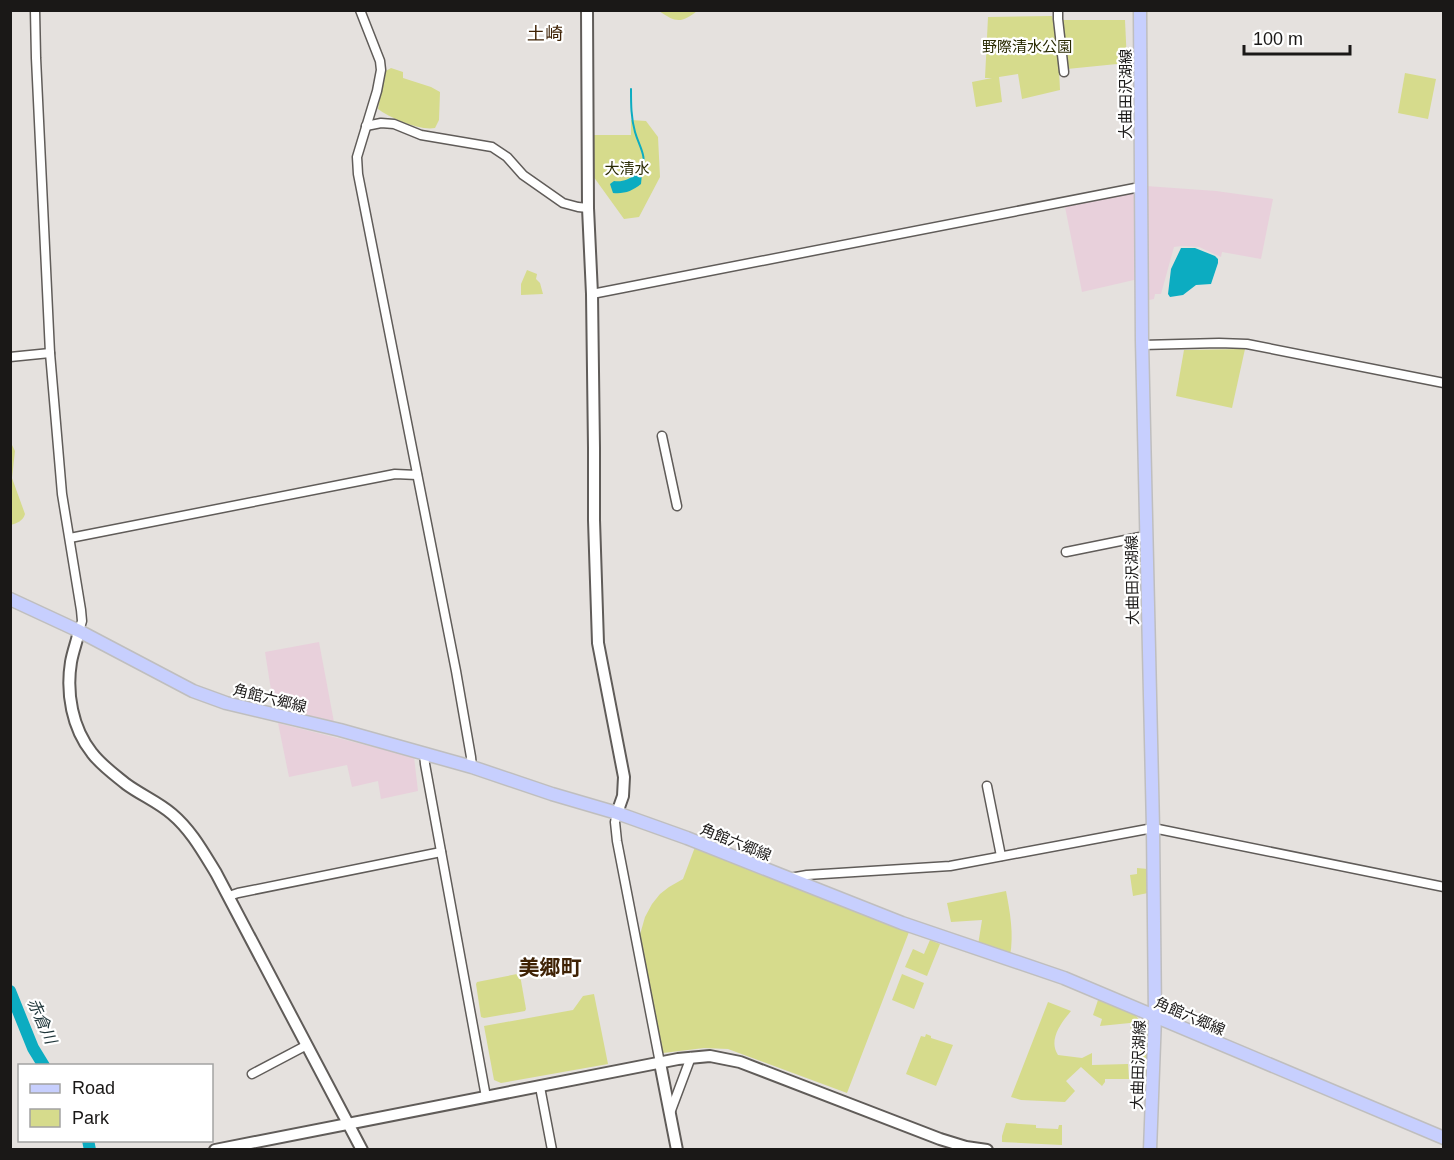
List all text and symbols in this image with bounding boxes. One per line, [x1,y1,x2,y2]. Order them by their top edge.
scale bar [1244,18,1350,56]
district label: 土崎 [527,24,563,44]
text: 100 m [1253,29,1303,49]
park label: 野際清水公園 [982,38,1072,55]
street label: 大曲田沢湖線 [1117,49,1134,139]
park label: 大清水 [604,160,650,177]
street label: 大曲田沢湖線 [1123,535,1141,625]
street label: 角館六郷線 [232,681,308,715]
street label: 角館六郷線 [698,820,774,864]
district label: 美郷町 [519,956,582,979]
street label: 角館六郷線 [1152,994,1228,1038]
water label: 赤倉川 [24,996,60,1048]
street label: 大曲田沢湖線 [1128,1020,1148,1110]
legend [18,1064,213,1142]
text: Road [72,1078,115,1098]
text: Park [72,1108,110,1128]

